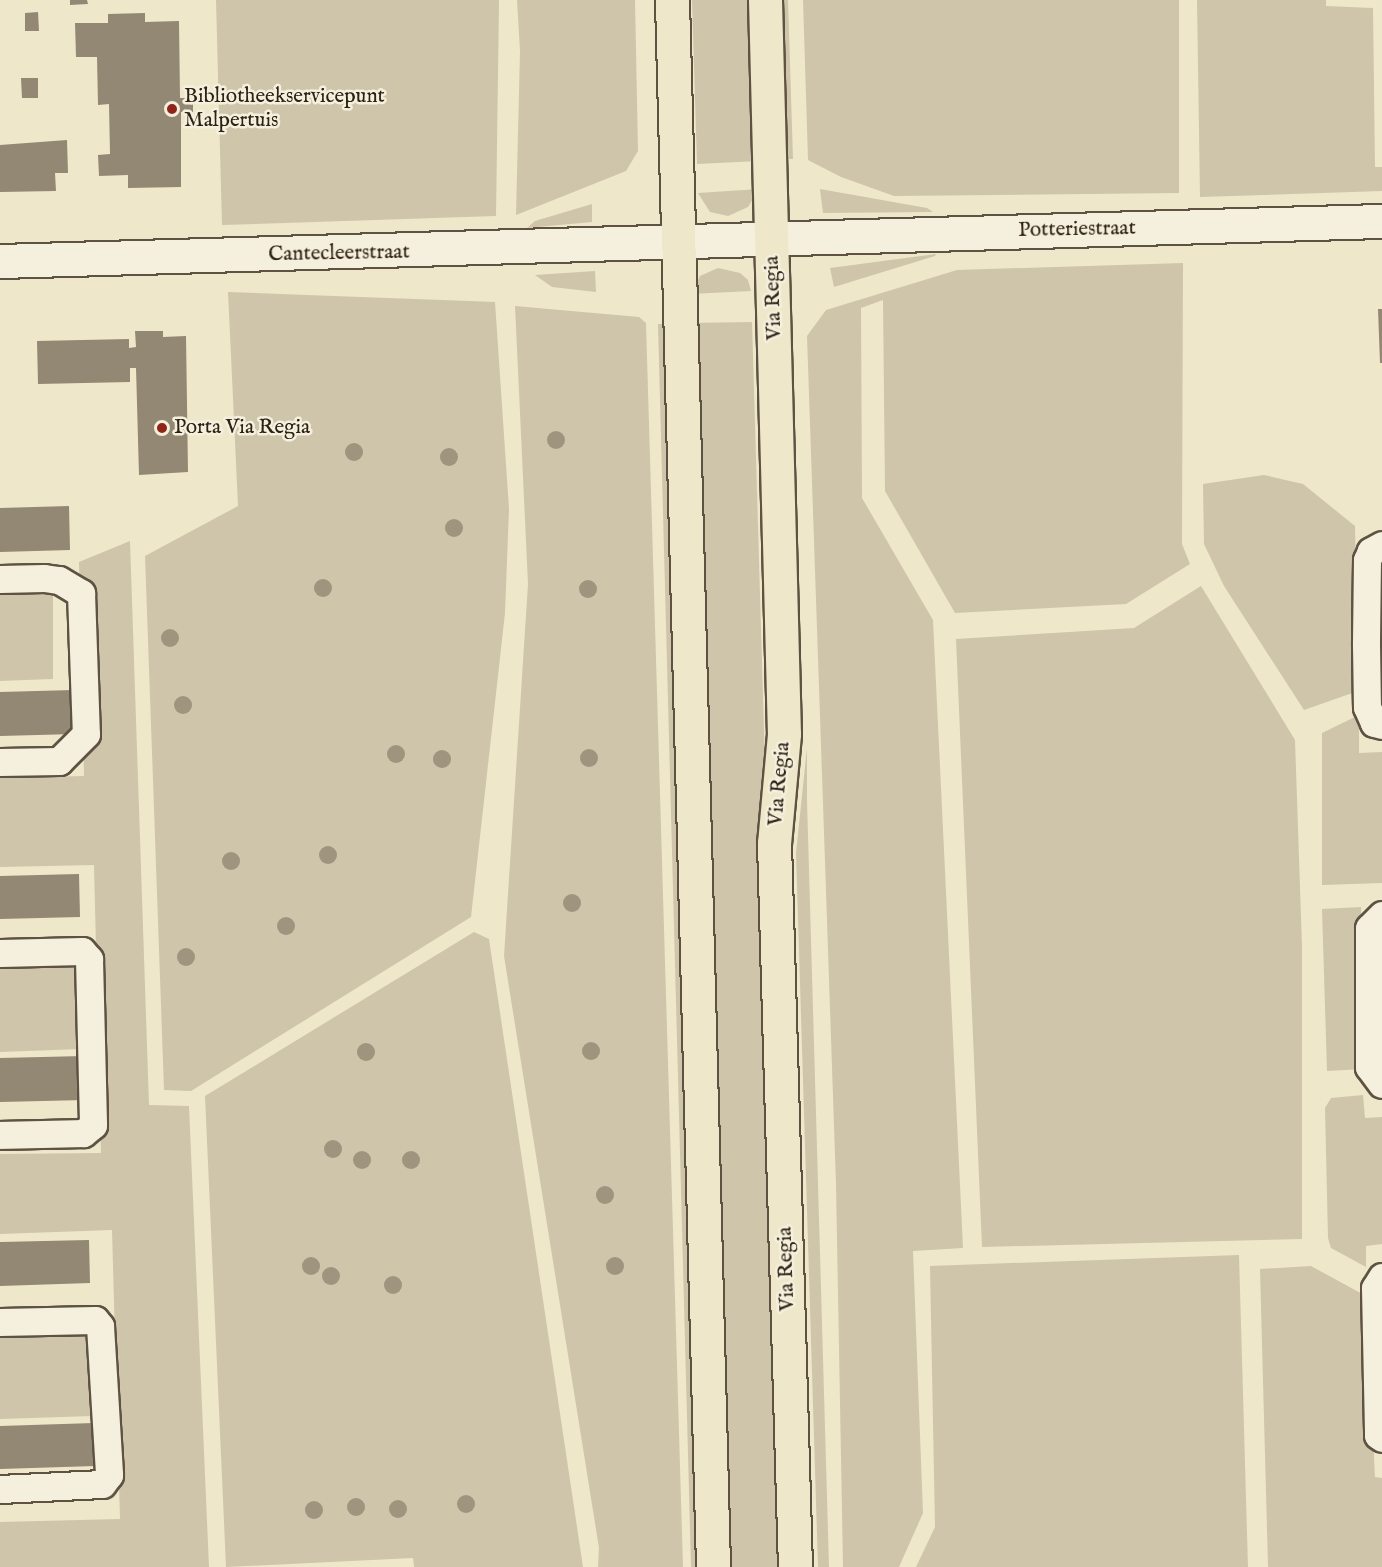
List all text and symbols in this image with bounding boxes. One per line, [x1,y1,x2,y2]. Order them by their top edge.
place label: Bibliotheekservicepunt Malpertuis [184,84,385,134]
marker: Bibliotheekservicepunt Malpertuis [165,102,179,116]
street label: Potteriestraat [1018,216,1136,244]
street label: Cantecleerstraat [268,240,410,268]
street label: Via Regia [760,255,788,341]
place label: Porta Via Regia [174,415,310,441]
marker: Porta Via Regia [155,421,169,435]
street label: Via Regia [764,741,796,827]
street label: Via Regia [773,1226,801,1312]

